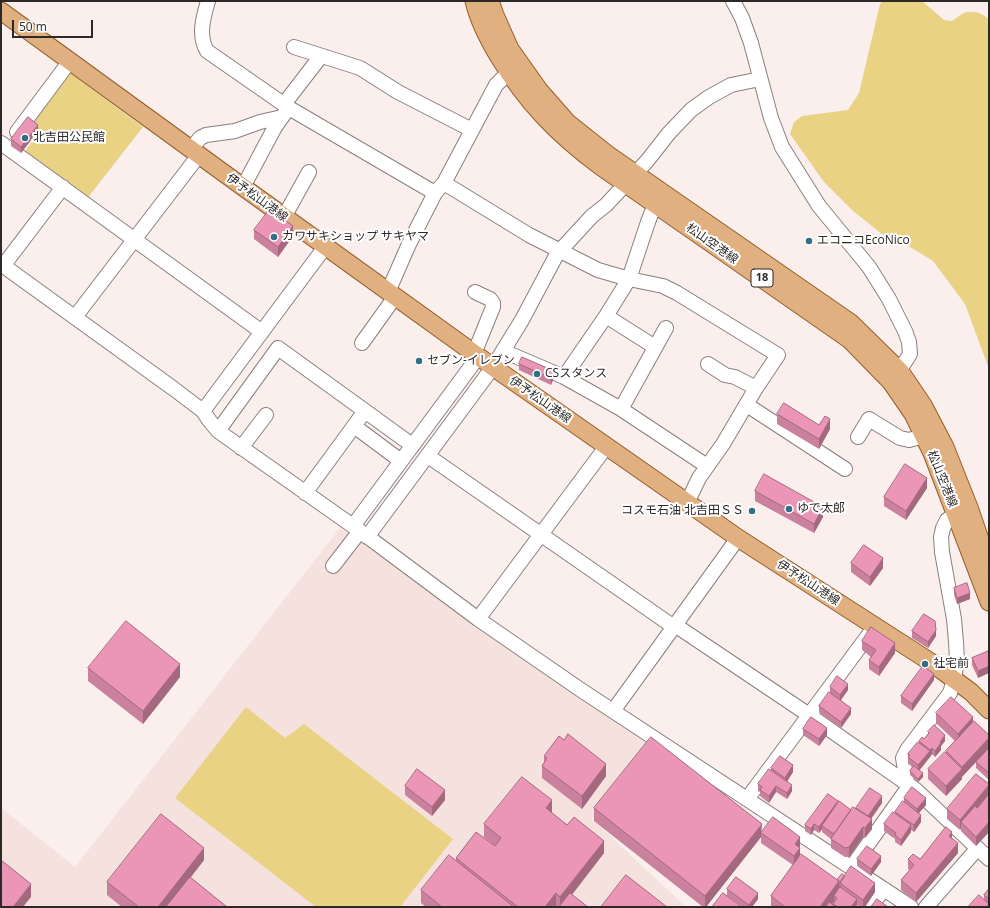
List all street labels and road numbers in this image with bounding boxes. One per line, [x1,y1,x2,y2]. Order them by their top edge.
street label: 伊予松山港線 [224,171,290,225]
street label: 松山空港線 [683,221,741,267]
road number: 18 [751,269,773,287]
street label: 伊予松山港線 [506,373,574,427]
street label: 松山空港線 [924,448,960,510]
street label: 伊予松山港線 [774,557,842,609]

